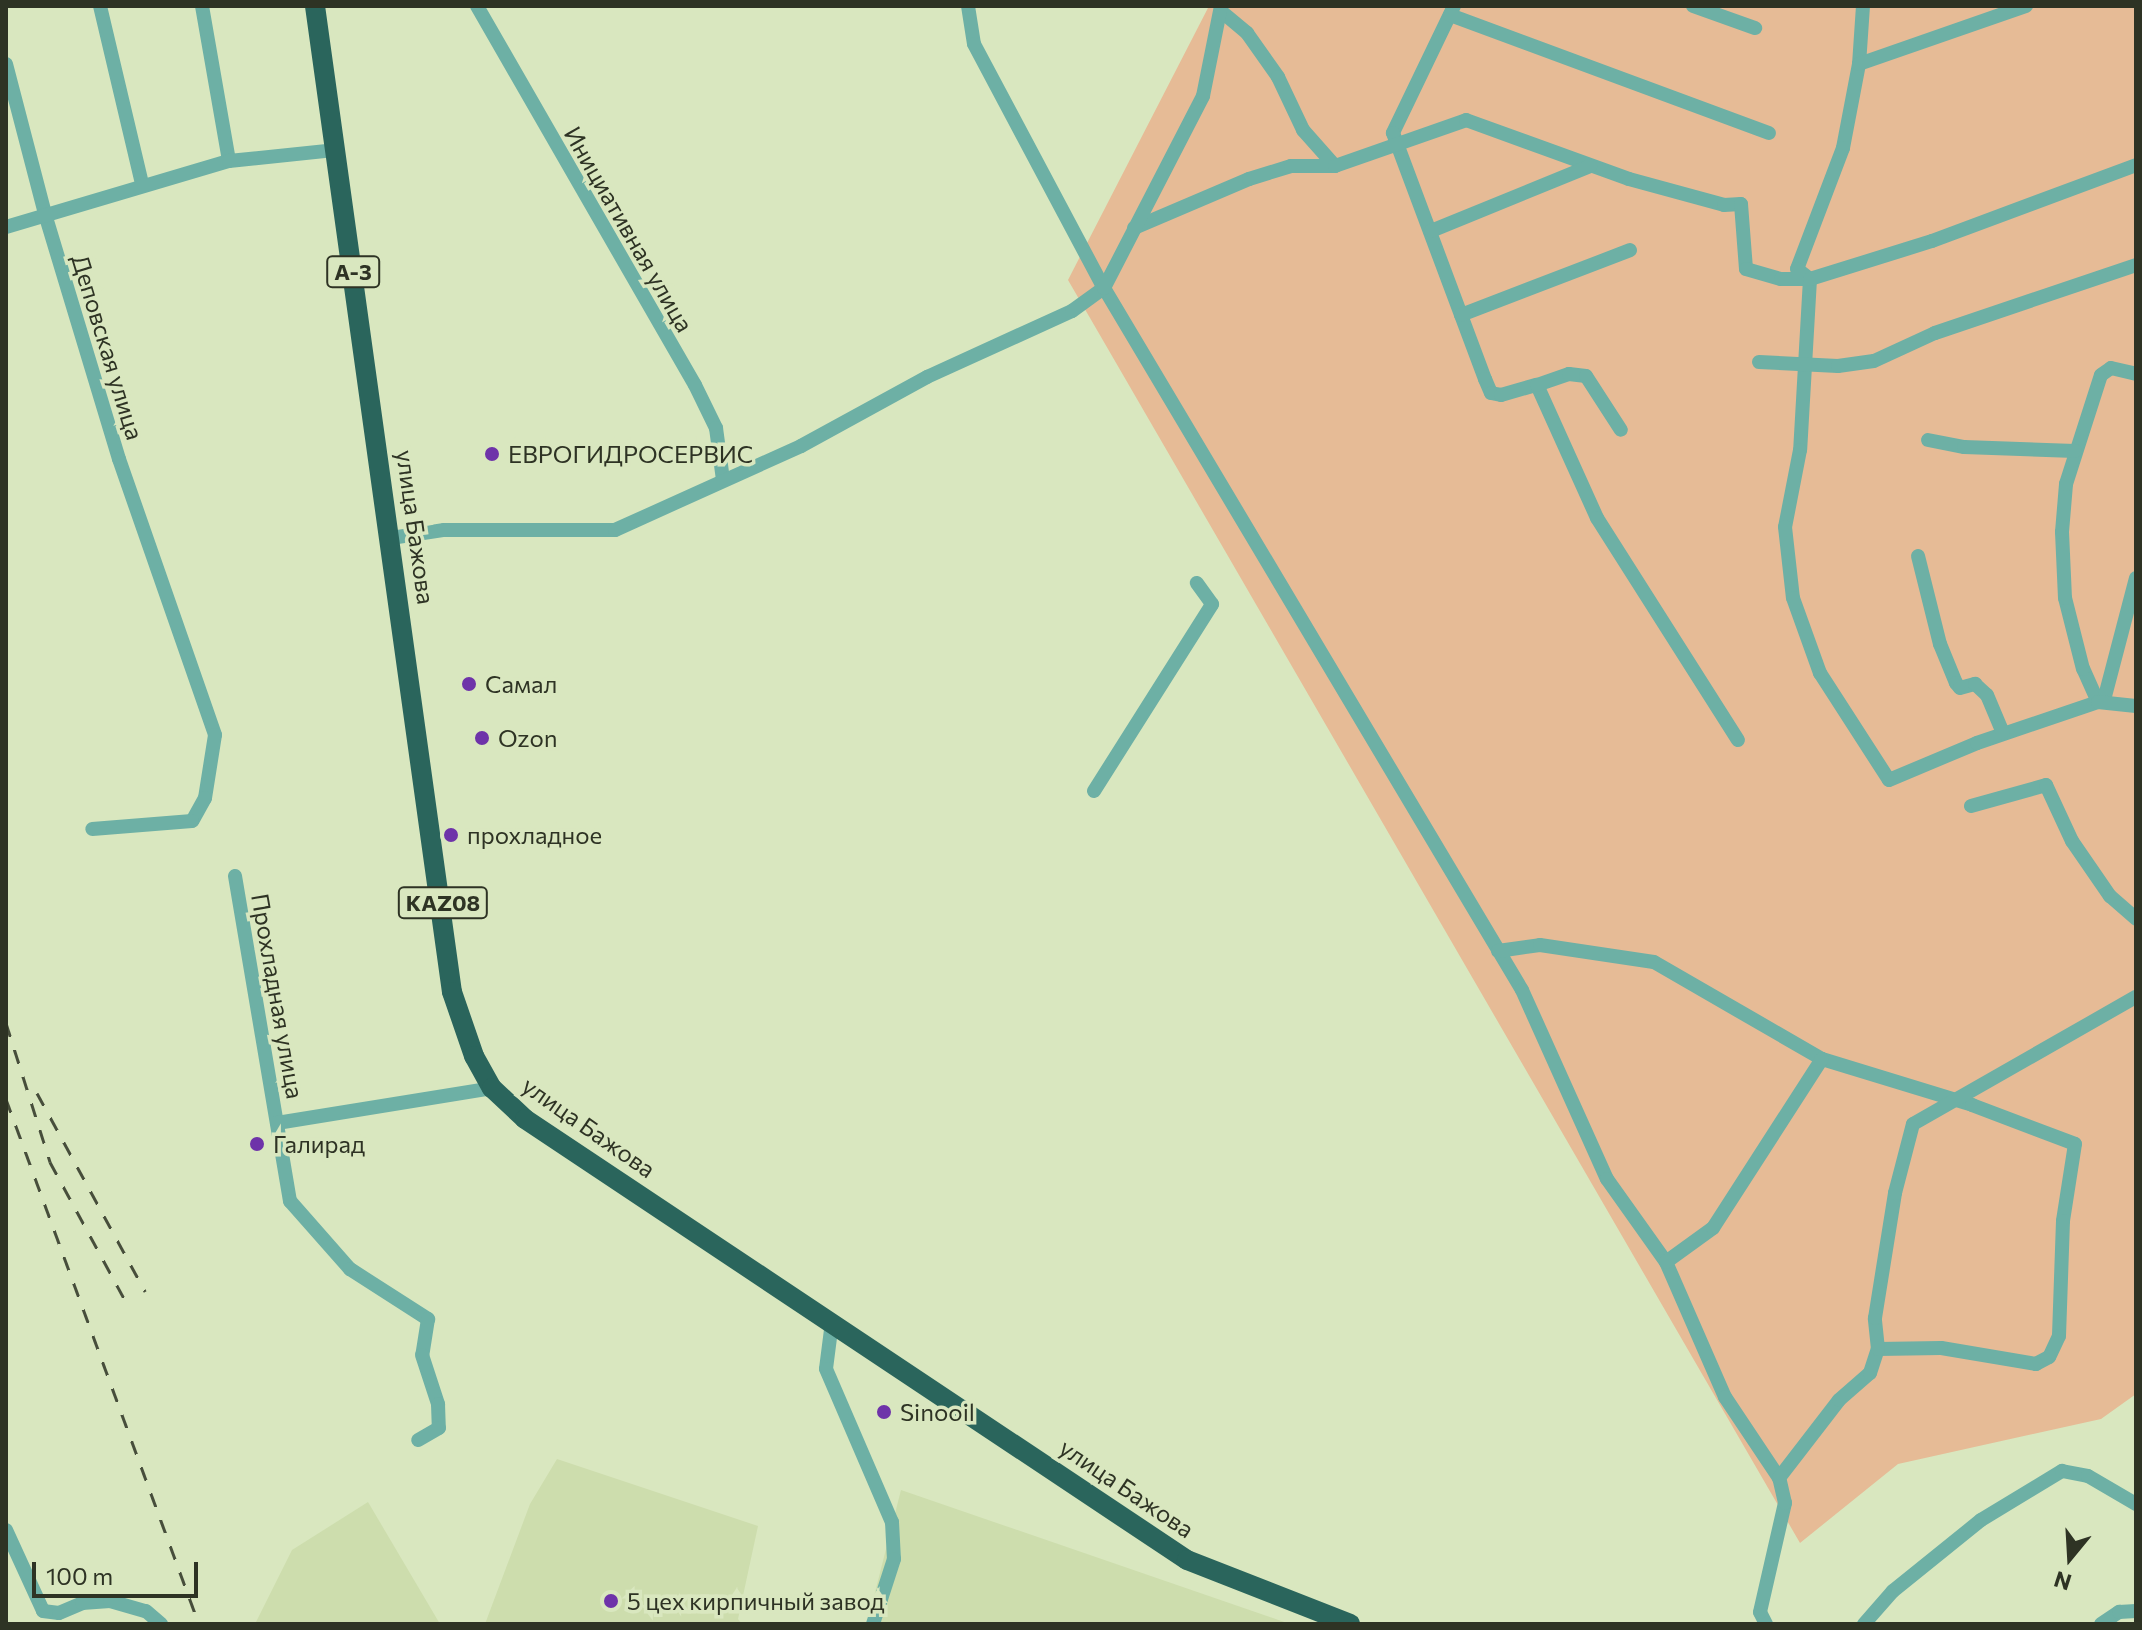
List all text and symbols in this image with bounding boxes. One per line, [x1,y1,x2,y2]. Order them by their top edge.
street label: Инициативная улица [558,121,700,337]
street label: Деповская улица [66,251,150,443]
road number: A-3 [325,254,381,290]
place label: ЕВРОГИДРОСЕРВИС [508,440,753,468]
marker: ЕВРОГИДРОСЕРВИС [483,445,501,463]
street label: улица Бажова [391,448,441,606]
place label: Самал [485,670,557,698]
marker: Самал [460,675,478,693]
place label: Ozon [498,724,558,752]
marker: Ozon [473,729,491,747]
place label: прохладное [467,821,602,849]
marker: прохладное [442,826,460,844]
road number: KAZ08 [397,885,489,921]
street label: Прохладная улица [246,891,310,1101]
street label: улица Бажова [517,1071,661,1183]
place label: Галирад [273,1130,365,1158]
marker: Галирад [248,1135,266,1153]
place label: Sinooil [900,1398,975,1426]
marker: Sinooil [875,1403,893,1421]
street label: улица Бажова [1054,1433,1200,1543]
north arrow [2030,1518,2110,1598]
scale bar [36,1546,202,1596]
text: 100 m [46,1561,113,1590]
text: N [2050,1566,2074,1597]
place label: 5 цех кирпичный завод [627,1587,885,1615]
marker: 5 цех кирпичный завод [602,1592,620,1610]

